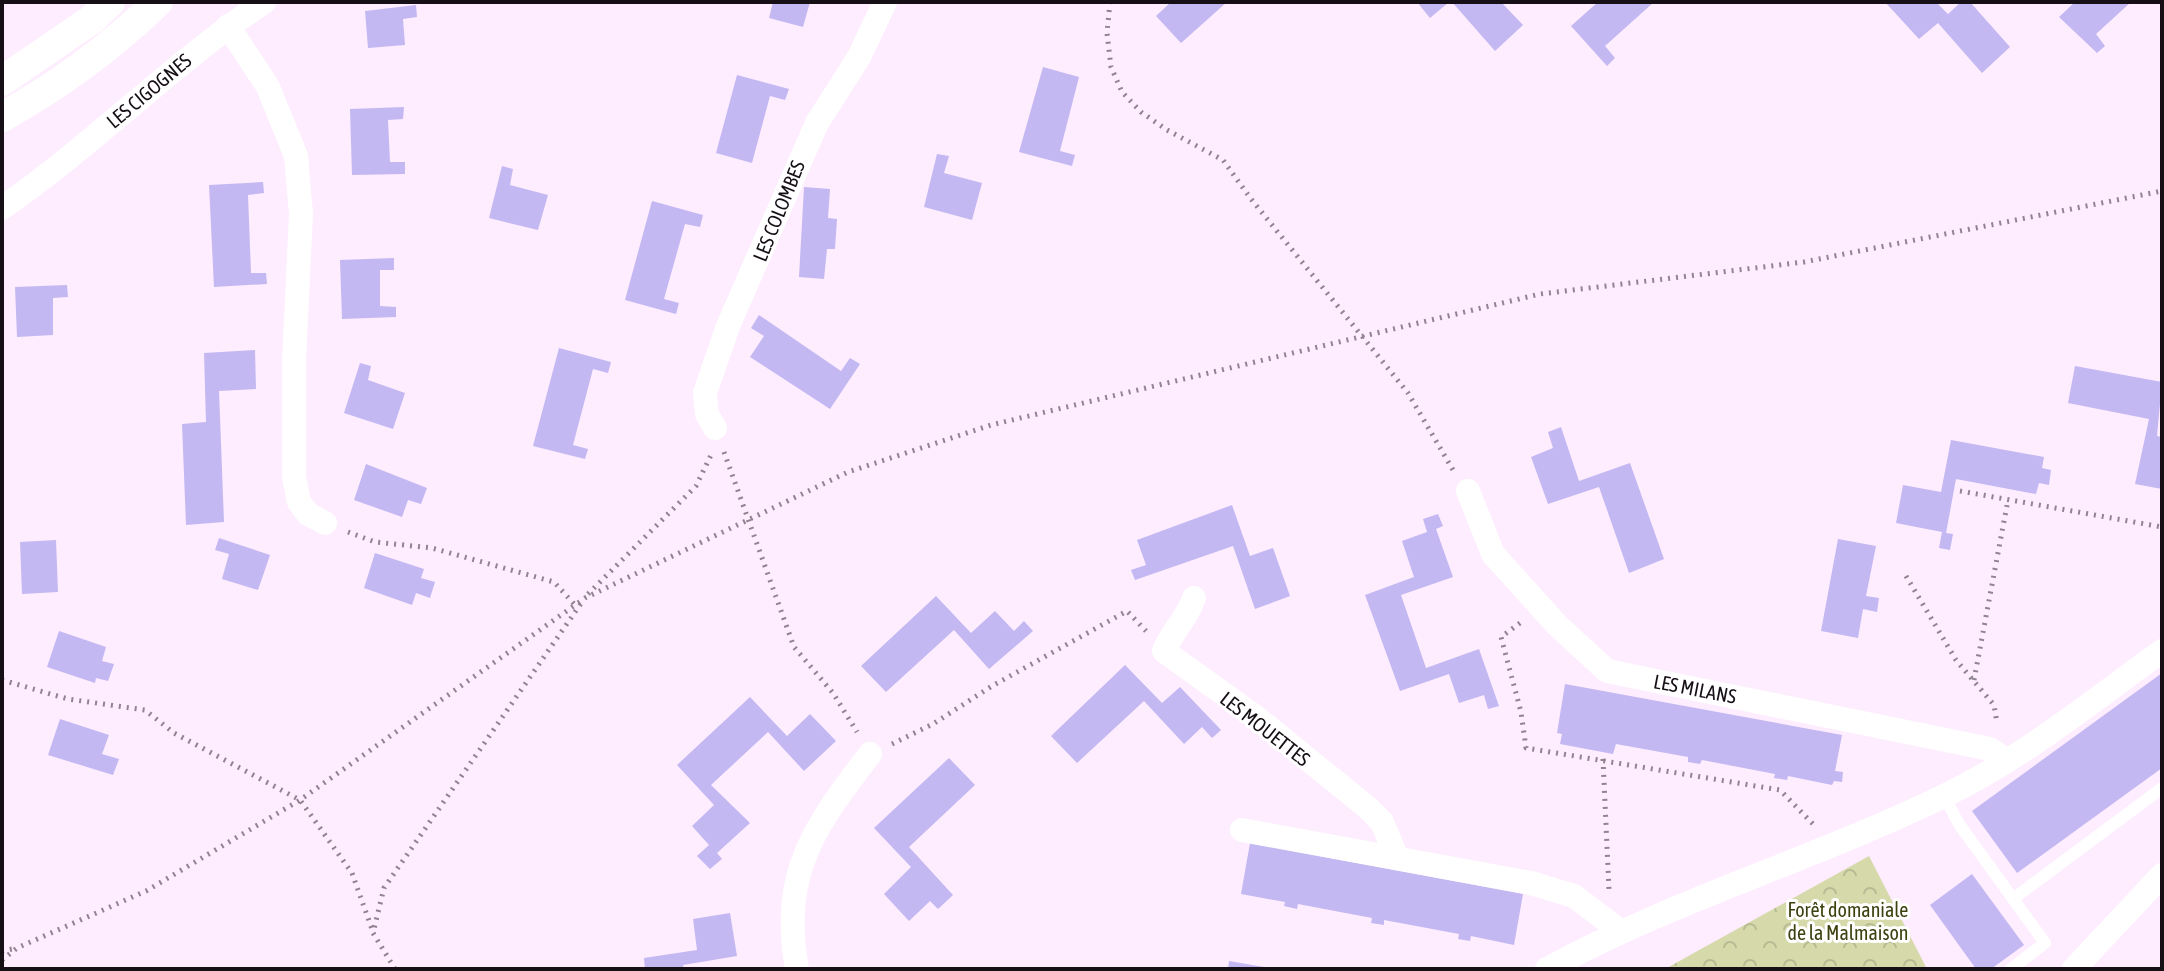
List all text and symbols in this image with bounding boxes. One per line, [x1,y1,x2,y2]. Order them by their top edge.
street label: LES CIGOGNES [102,49,196,133]
street label: LES COLOMBES [748,157,809,264]
street label: LES MILANS [1652,669,1738,708]
street label: LES MOUETTES [1216,687,1315,771]
park label: Forêt domaniale de la Malmaison [1787,898,1909,944]

